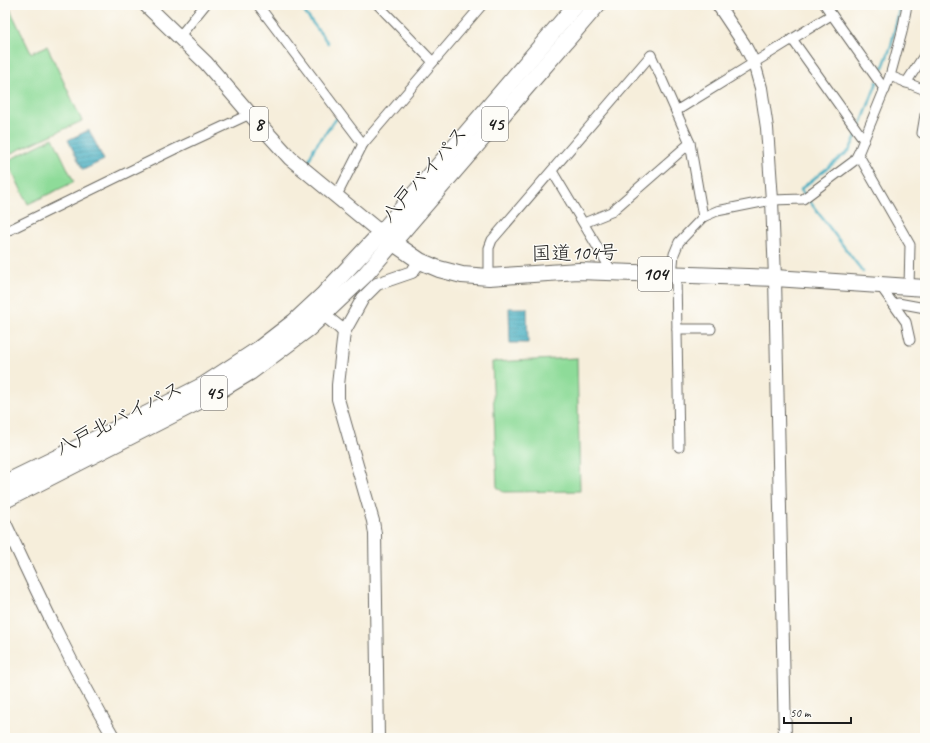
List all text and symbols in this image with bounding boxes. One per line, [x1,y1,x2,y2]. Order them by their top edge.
road number: 8 [250,107,268,141]
road number: 45 [482,107,508,141]
street label: 八戸バイパス [375,121,473,227]
street label: 国道104号 [531,240,619,266]
road number: 104 [638,257,672,291]
street label: 八戸北バイパス [51,375,187,461]
road number: 45 [201,376,227,410]
scale bar [784,699,851,725]
text: 50 m [790,705,812,721]

